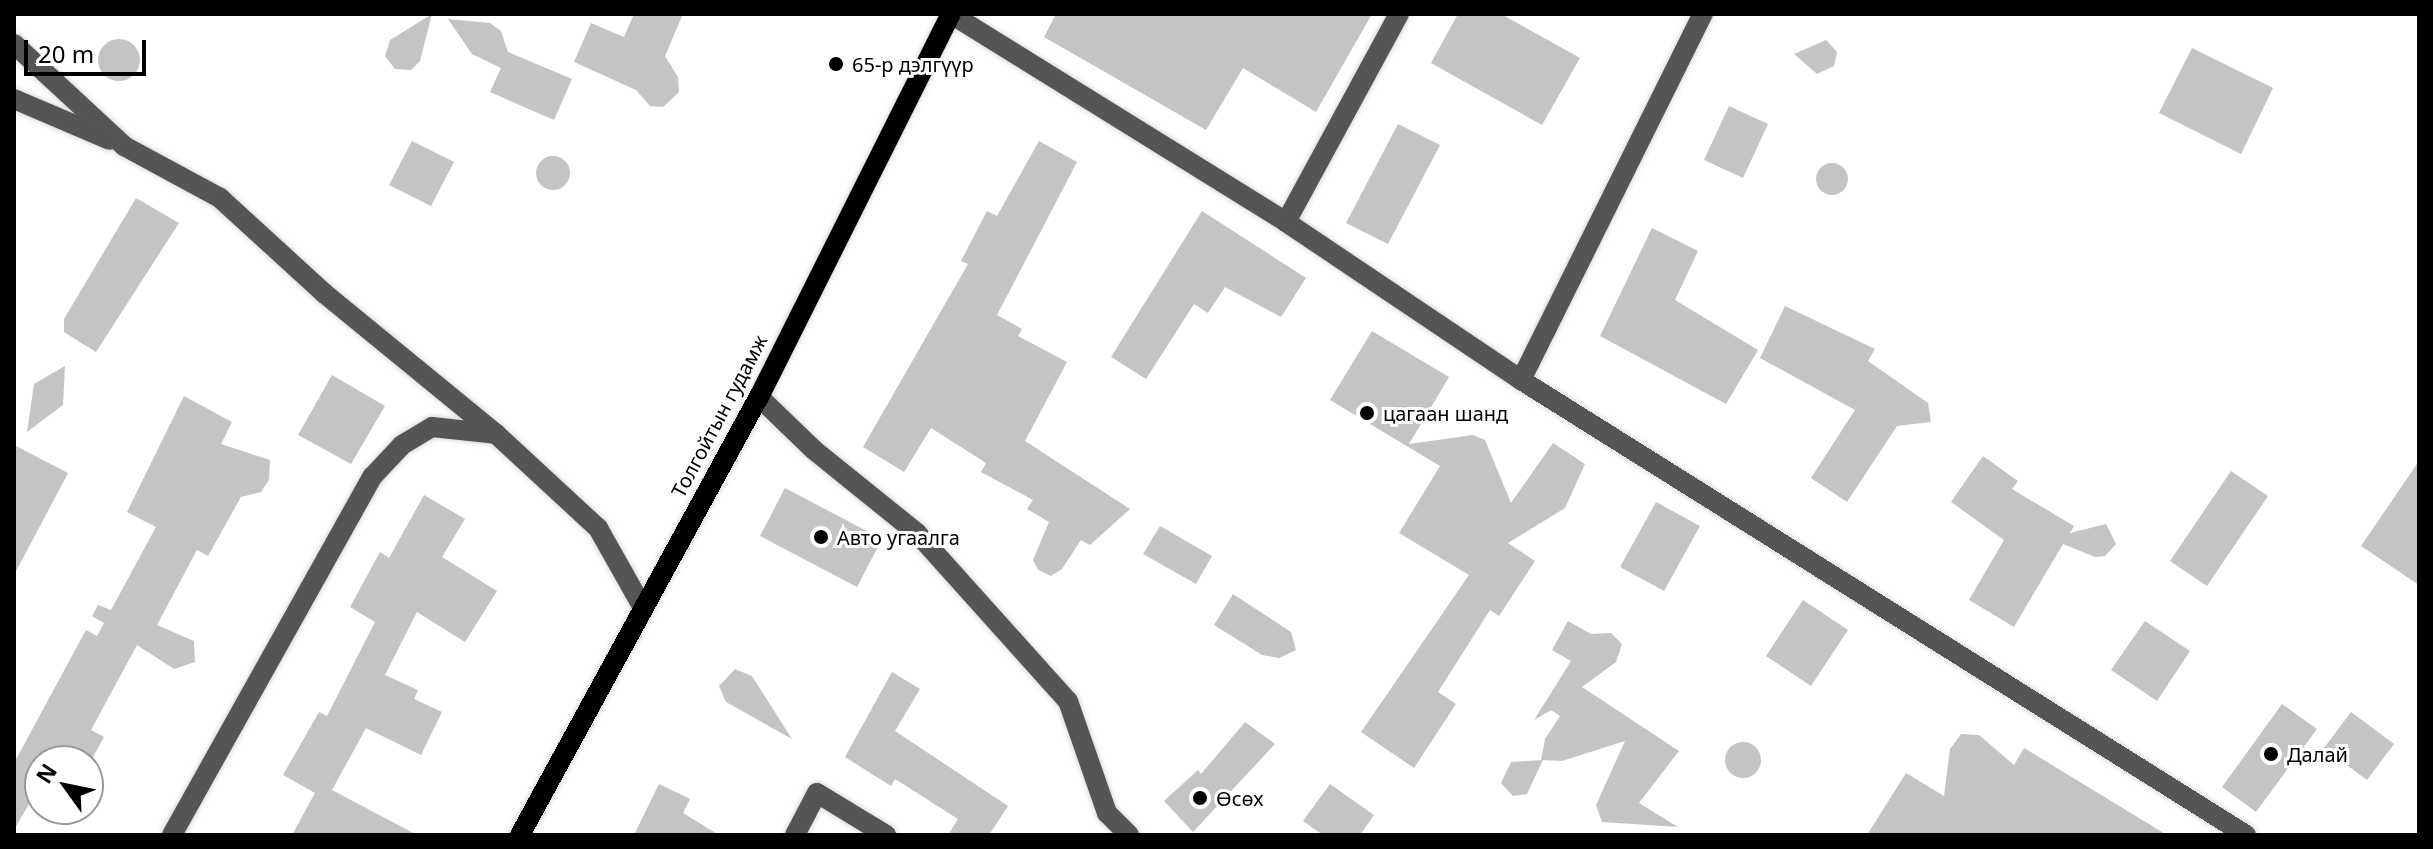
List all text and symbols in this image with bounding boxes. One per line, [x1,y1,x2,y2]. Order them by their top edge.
scale bar [28,24,150,74]
text: 20 m [38,37,94,70]
place label: 65-р дэлгүүр [852,52,974,76]
marker: 65-р дэлгүүр [827,55,845,73]
street label: Толгойтын гудамж [666,331,772,501]
place label: цагаан шанд [1383,401,1508,425]
marker: цагаан шанд [1358,404,1376,422]
place label: Авто угаалга [837,525,960,549]
marker: Авто угаалга [812,528,830,546]
place label: Далай [2287,742,2348,766]
north arrow [24,745,104,825]
marker: Далай [2262,745,2280,763]
text: N [28,757,63,789]
place label: Өсөх [1216,786,1263,810]
marker: Өсөх [1191,789,1209,807]

